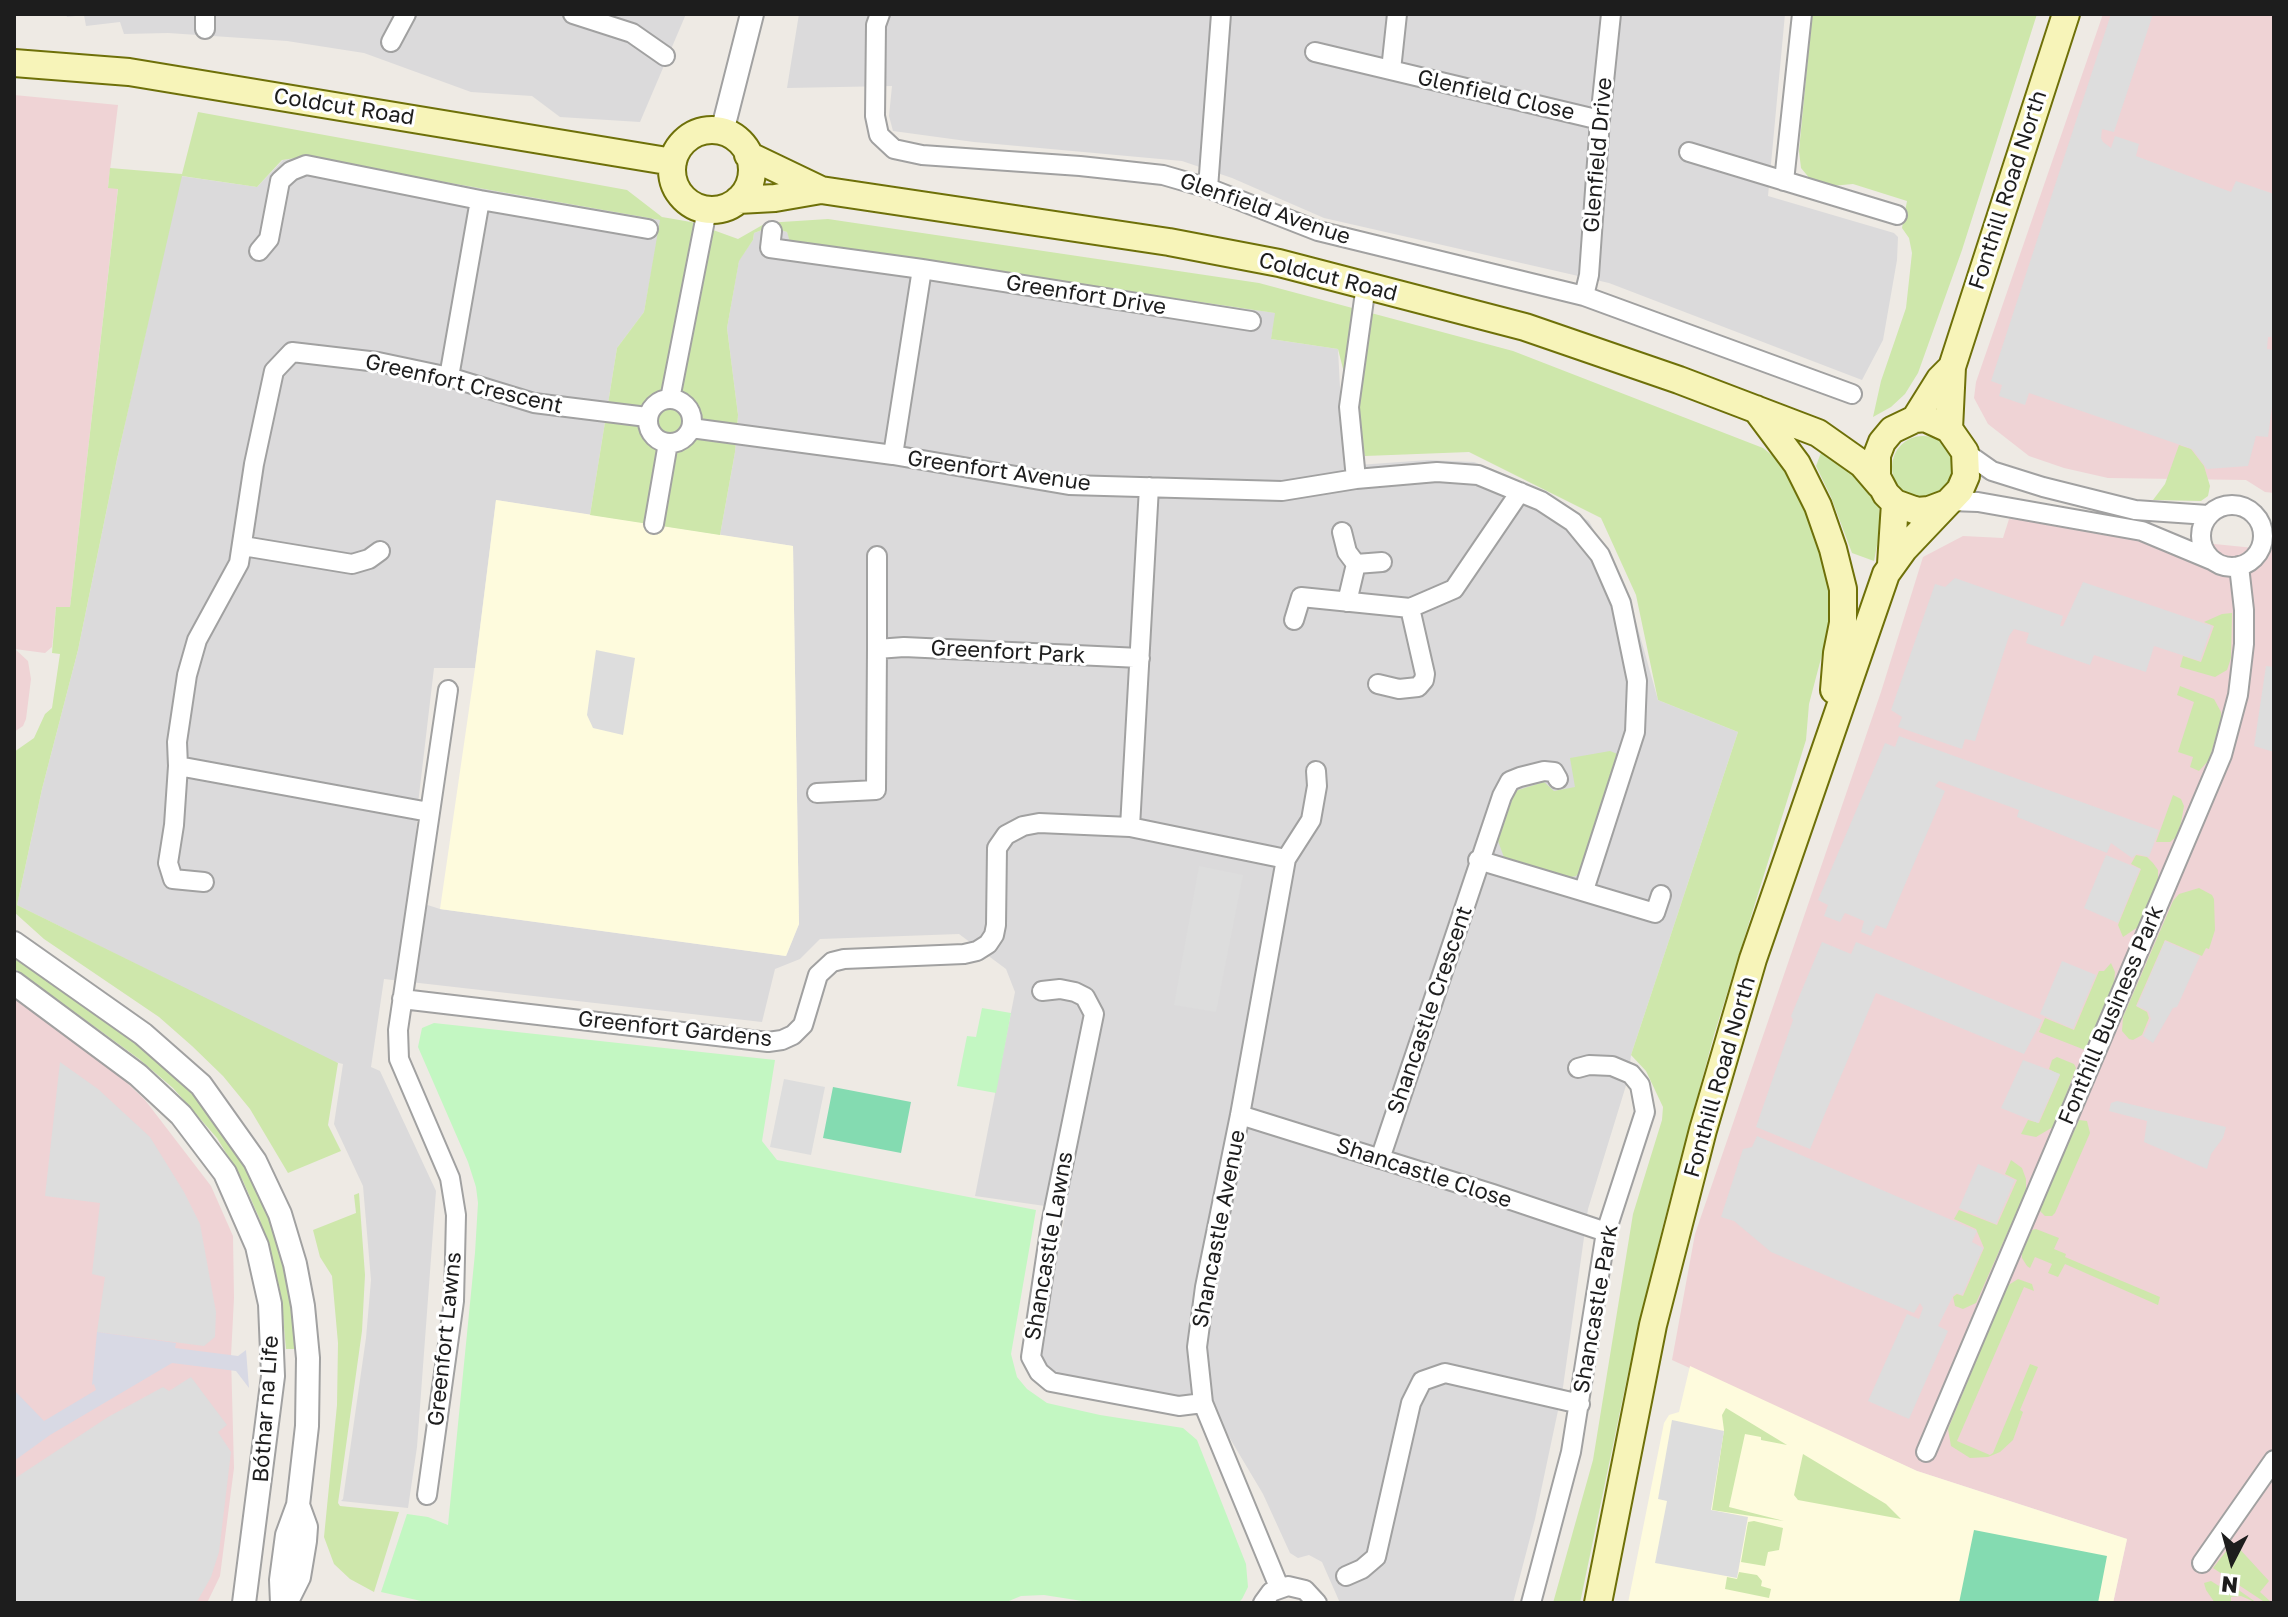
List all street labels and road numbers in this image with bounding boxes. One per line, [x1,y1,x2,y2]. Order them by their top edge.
street label: Glenfield Close [1415,64,1577,126]
street label: Glenfield Drive [1578,76,1618,234]
street label: Coldcut Road [272,83,416,131]
street label: Fonthill Road North [1963,87,2053,293]
street label: Glenfield Avenue [1176,167,1354,251]
street label: Coldcut Road [1256,247,1400,307]
street label: Greenfort Drive [1004,269,1168,321]
street label: Greenfort Crescent [363,348,565,420]
street label: Greenfort Avenue [906,445,1092,497]
street label: Greenfort Park [930,635,1086,669]
street label: Fonthill Business Park [2053,901,2169,1129]
street label: Shancastle Crescent [1382,903,1478,1117]
street label: Fonthill Road North [1679,973,1761,1181]
street label: Greenfort Gardens [577,1006,773,1052]
street label: Shancastle Avenue [1187,1128,1251,1330]
street label: Shancastle Close [1333,1132,1515,1214]
street label: Shancastle Lawns [1019,1149,1079,1343]
street label: Shancastle Park [1568,1222,1624,1396]
street label: Greenfort Lawns [423,1250,467,1428]
street label: Bóthar na Life [248,1335,284,1483]

